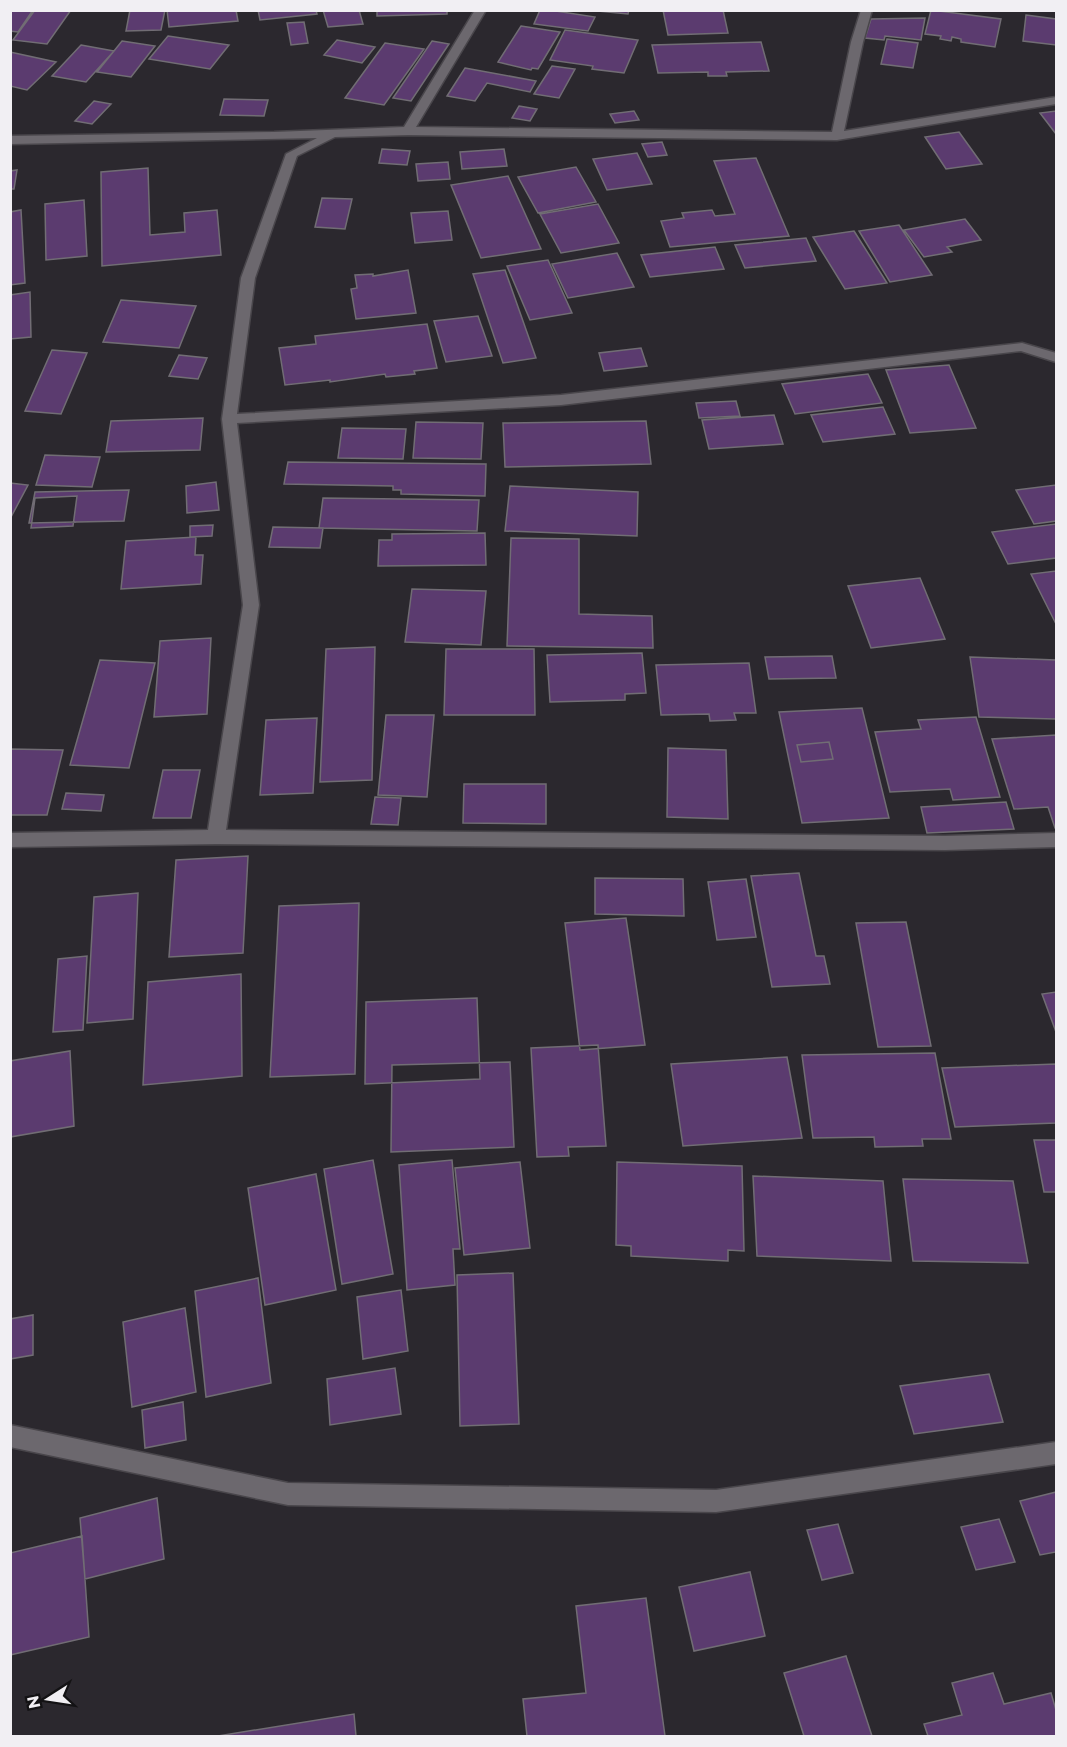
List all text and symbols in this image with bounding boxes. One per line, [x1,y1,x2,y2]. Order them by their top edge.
north arrow [18,1669,78,1729]
text: N [23,1694,44,1710]

